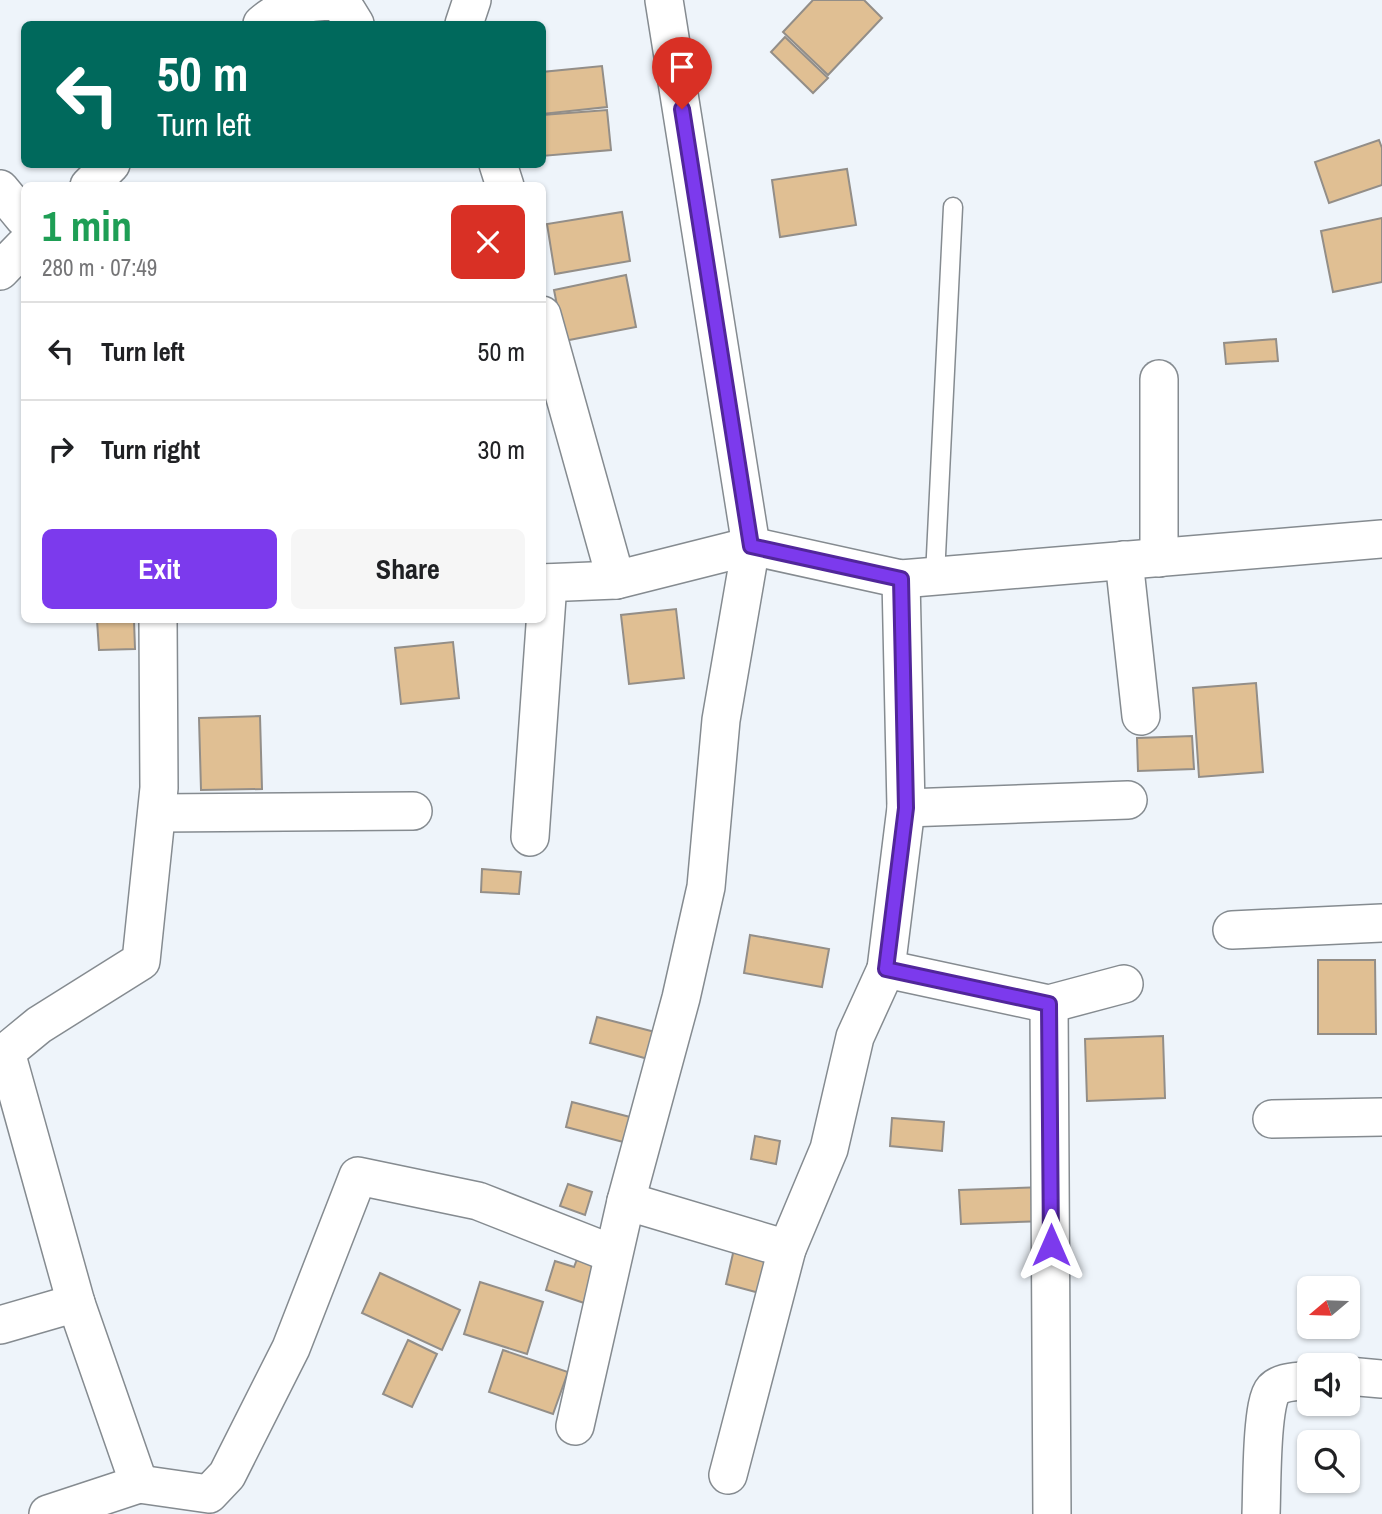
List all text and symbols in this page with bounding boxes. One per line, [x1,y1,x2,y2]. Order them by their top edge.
pin [652,37,712,109]
text: 50 m [157,40,249,106]
icon: arrive [663,48,701,86]
icon: left [42,49,133,140]
text: Turn left [157,103,251,146]
text: 1 min [42,198,132,254]
button: close [451,205,525,279]
text: 280 m · 07:49 [42,252,157,283]
icon: left [42,332,80,370]
text: Turn left [101,334,185,369]
text: 50 m [478,334,525,369]
icon: right [42,430,80,468]
text: Turn right [101,432,200,467]
text: 30 m [478,432,525,467]
button: Exit [42,529,277,609]
button: Share [291,529,525,609]
position arrow [1014,1208,1088,1282]
north arrow [1297,1276,1360,1339]
map controls [1297,1276,1360,1493]
button: sound [1297,1353,1360,1416]
button: search [1297,1430,1360,1493]

